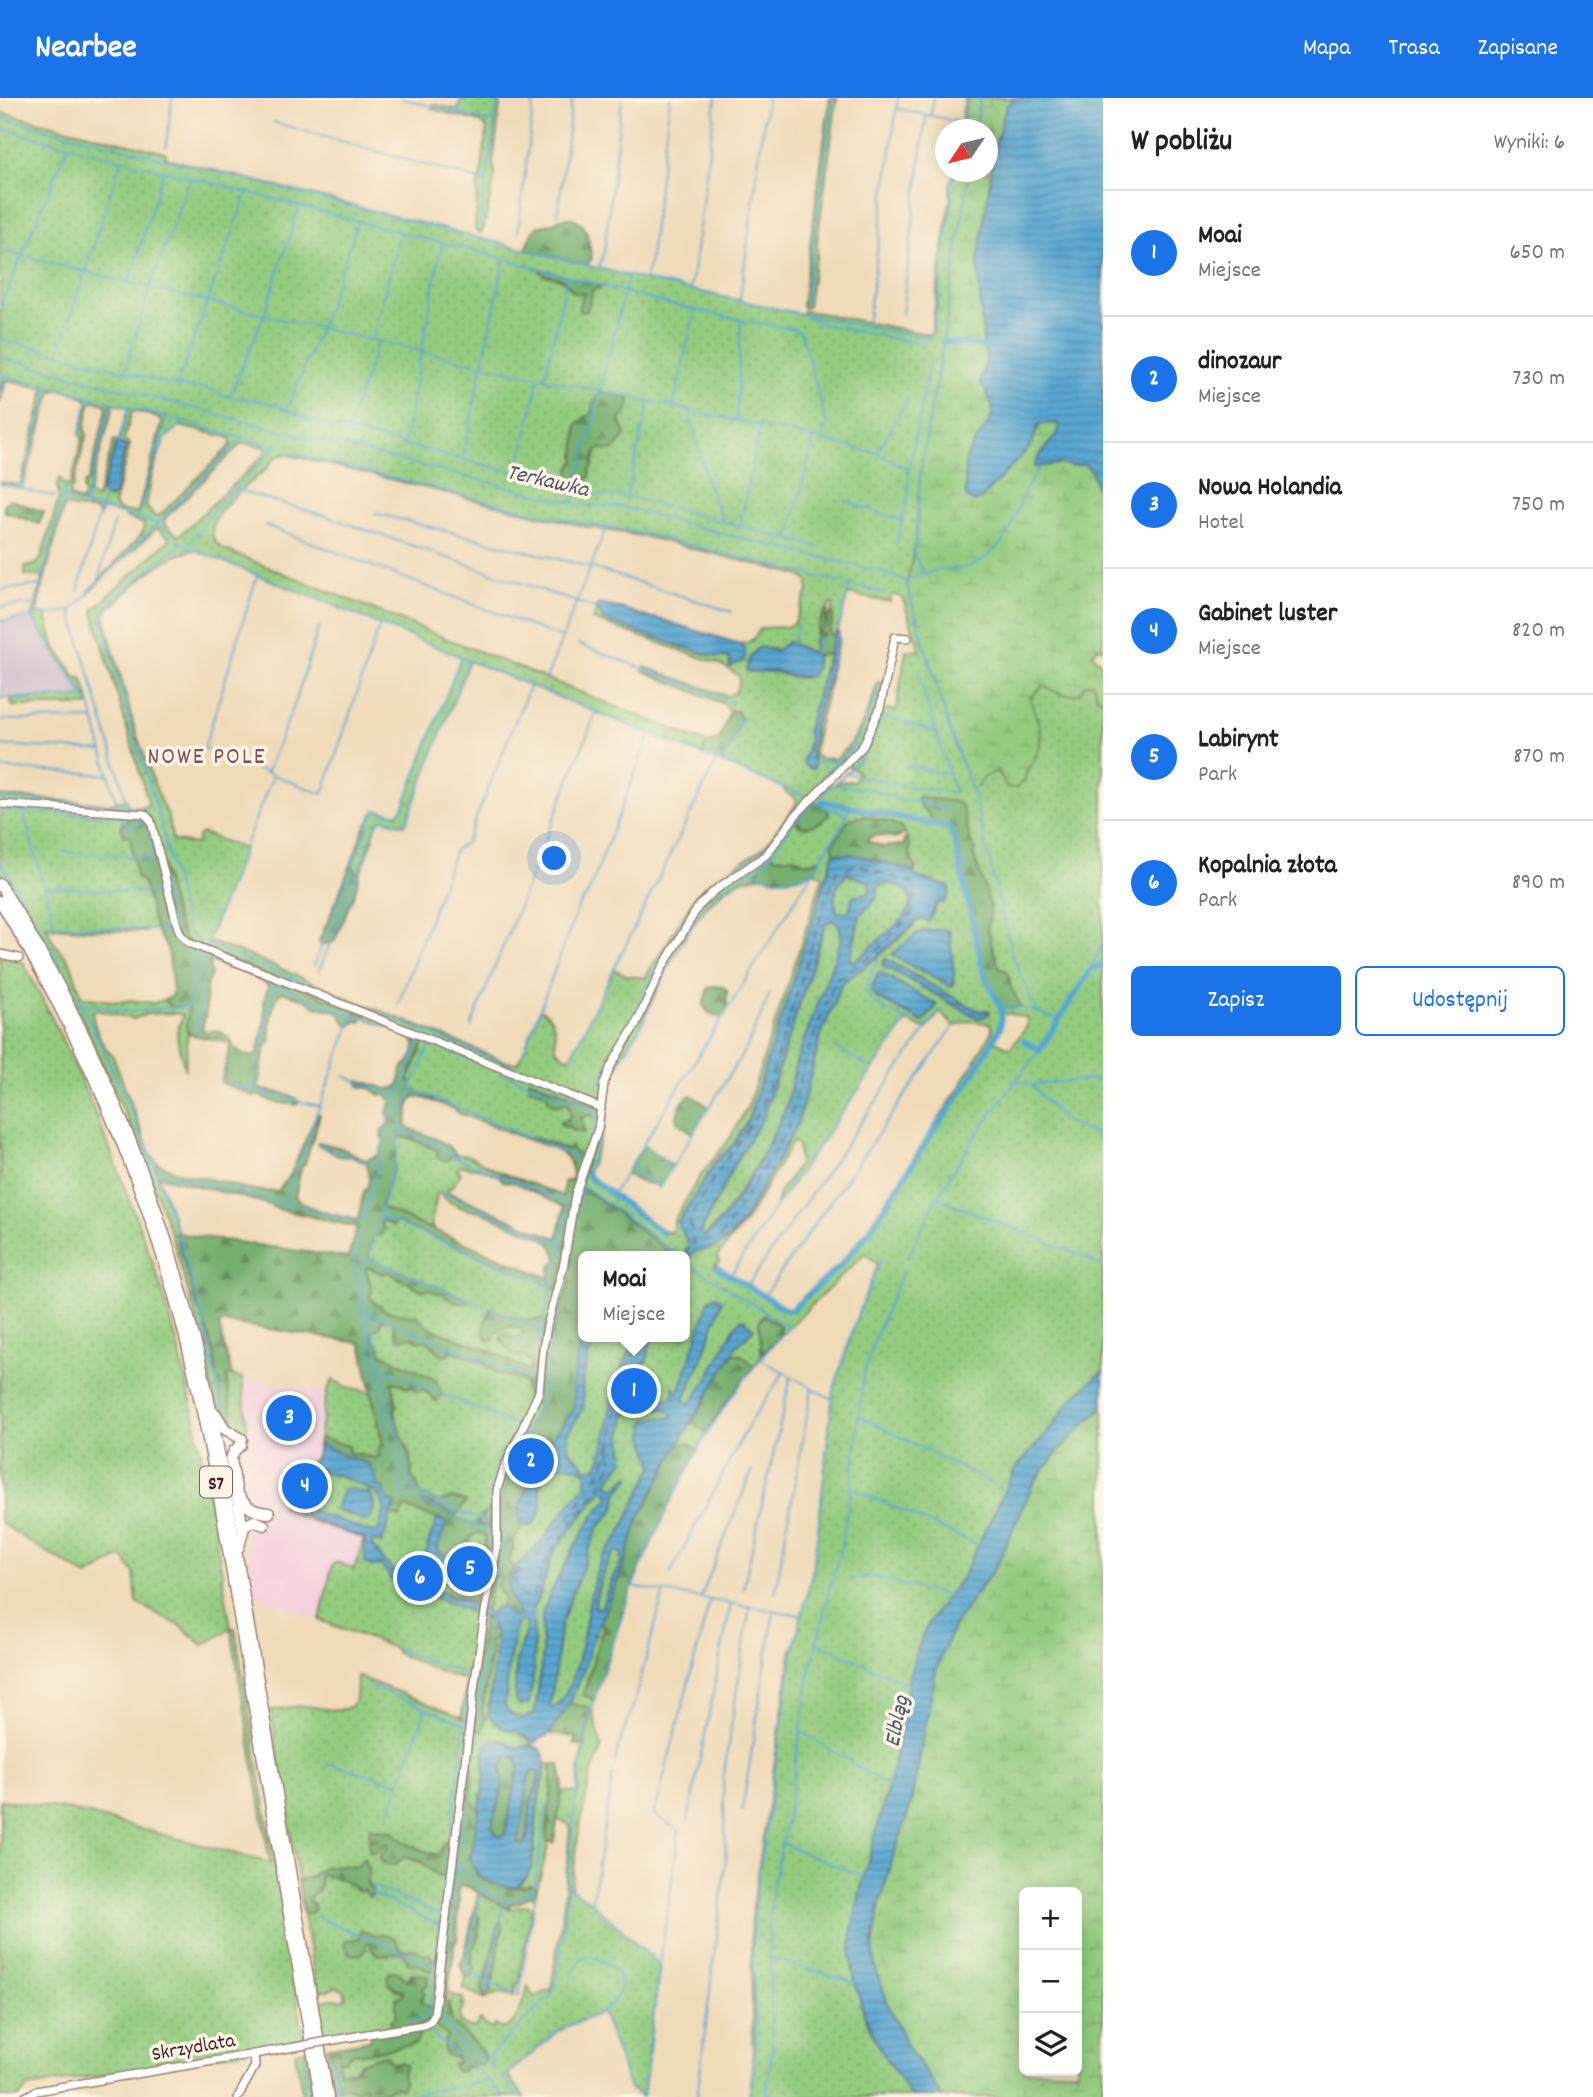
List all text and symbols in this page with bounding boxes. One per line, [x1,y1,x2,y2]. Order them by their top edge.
text: Nearbee [35,26,137,73]
text: Mapa [1303,32,1351,66]
text: Trasa [1389,32,1440,66]
text: Zapisane [1478,32,1558,66]
north arrow [935,119,998,182]
text: W pobliżu [1131,122,1232,165]
text: Wyniki: 6 [1494,127,1565,160]
text: Moai [1198,218,1242,255]
text: 1 [1151,237,1157,270]
text: 650 m [1509,237,1565,270]
text: Miejsce [1198,255,1261,288]
text: dinozaur [1198,344,1281,381]
text: 2 [1149,363,1159,396]
text: 730 m [1512,363,1565,396]
text: Miejsce [1198,381,1261,414]
water label: Terkawka [503,457,593,508]
text: Nowa Holandia [1198,470,1342,507]
text: 3 [1149,489,1159,522]
text: 750 m [1512,489,1565,522]
text: Hotel [1198,507,1244,540]
text: Gabinet luster [1198,596,1337,633]
text: 4 [1149,615,1159,648]
text: 820 m [1512,615,1565,648]
text: Miejsce [1198,633,1261,666]
text: Labirynt [1198,722,1279,759]
district label: NOWE POLE [147,741,267,775]
text: 5 [1149,741,1159,774]
text: 870 m [1513,741,1565,774]
text: Park [1198,759,1237,792]
your location [537,841,571,875]
text: Kopalnia złota [1198,848,1337,885]
text: 6 [1148,867,1160,900]
text: 890 m [1512,867,1565,900]
text: Park [1198,885,1237,918]
button: Zapisz [1131,966,1341,1036]
button: Udostępnij [1355,966,1565,1036]
popup [578,1251,690,1342]
text: Moai [603,1262,646,1299]
text: Miejsce [603,1299,665,1332]
pin: 1 [611,1365,657,1417]
pin: 3 [266,1392,312,1444]
pin: 2 [508,1435,554,1487]
pin: 4 [282,1460,328,1512]
road number: S7 [200,1466,232,1498]
pin: 5 [447,1543,493,1595]
pin: 6 [397,1552,443,1604]
water label: Elbląg [877,1692,920,1750]
map controls [1019,1887,1082,2076]
button: + [1019,1887,1082,1950]
button: − [1019,1950,1082,2013]
button: layers [1019,2013,1082,2076]
street label: Skrzydlata [149,2027,239,2071]

